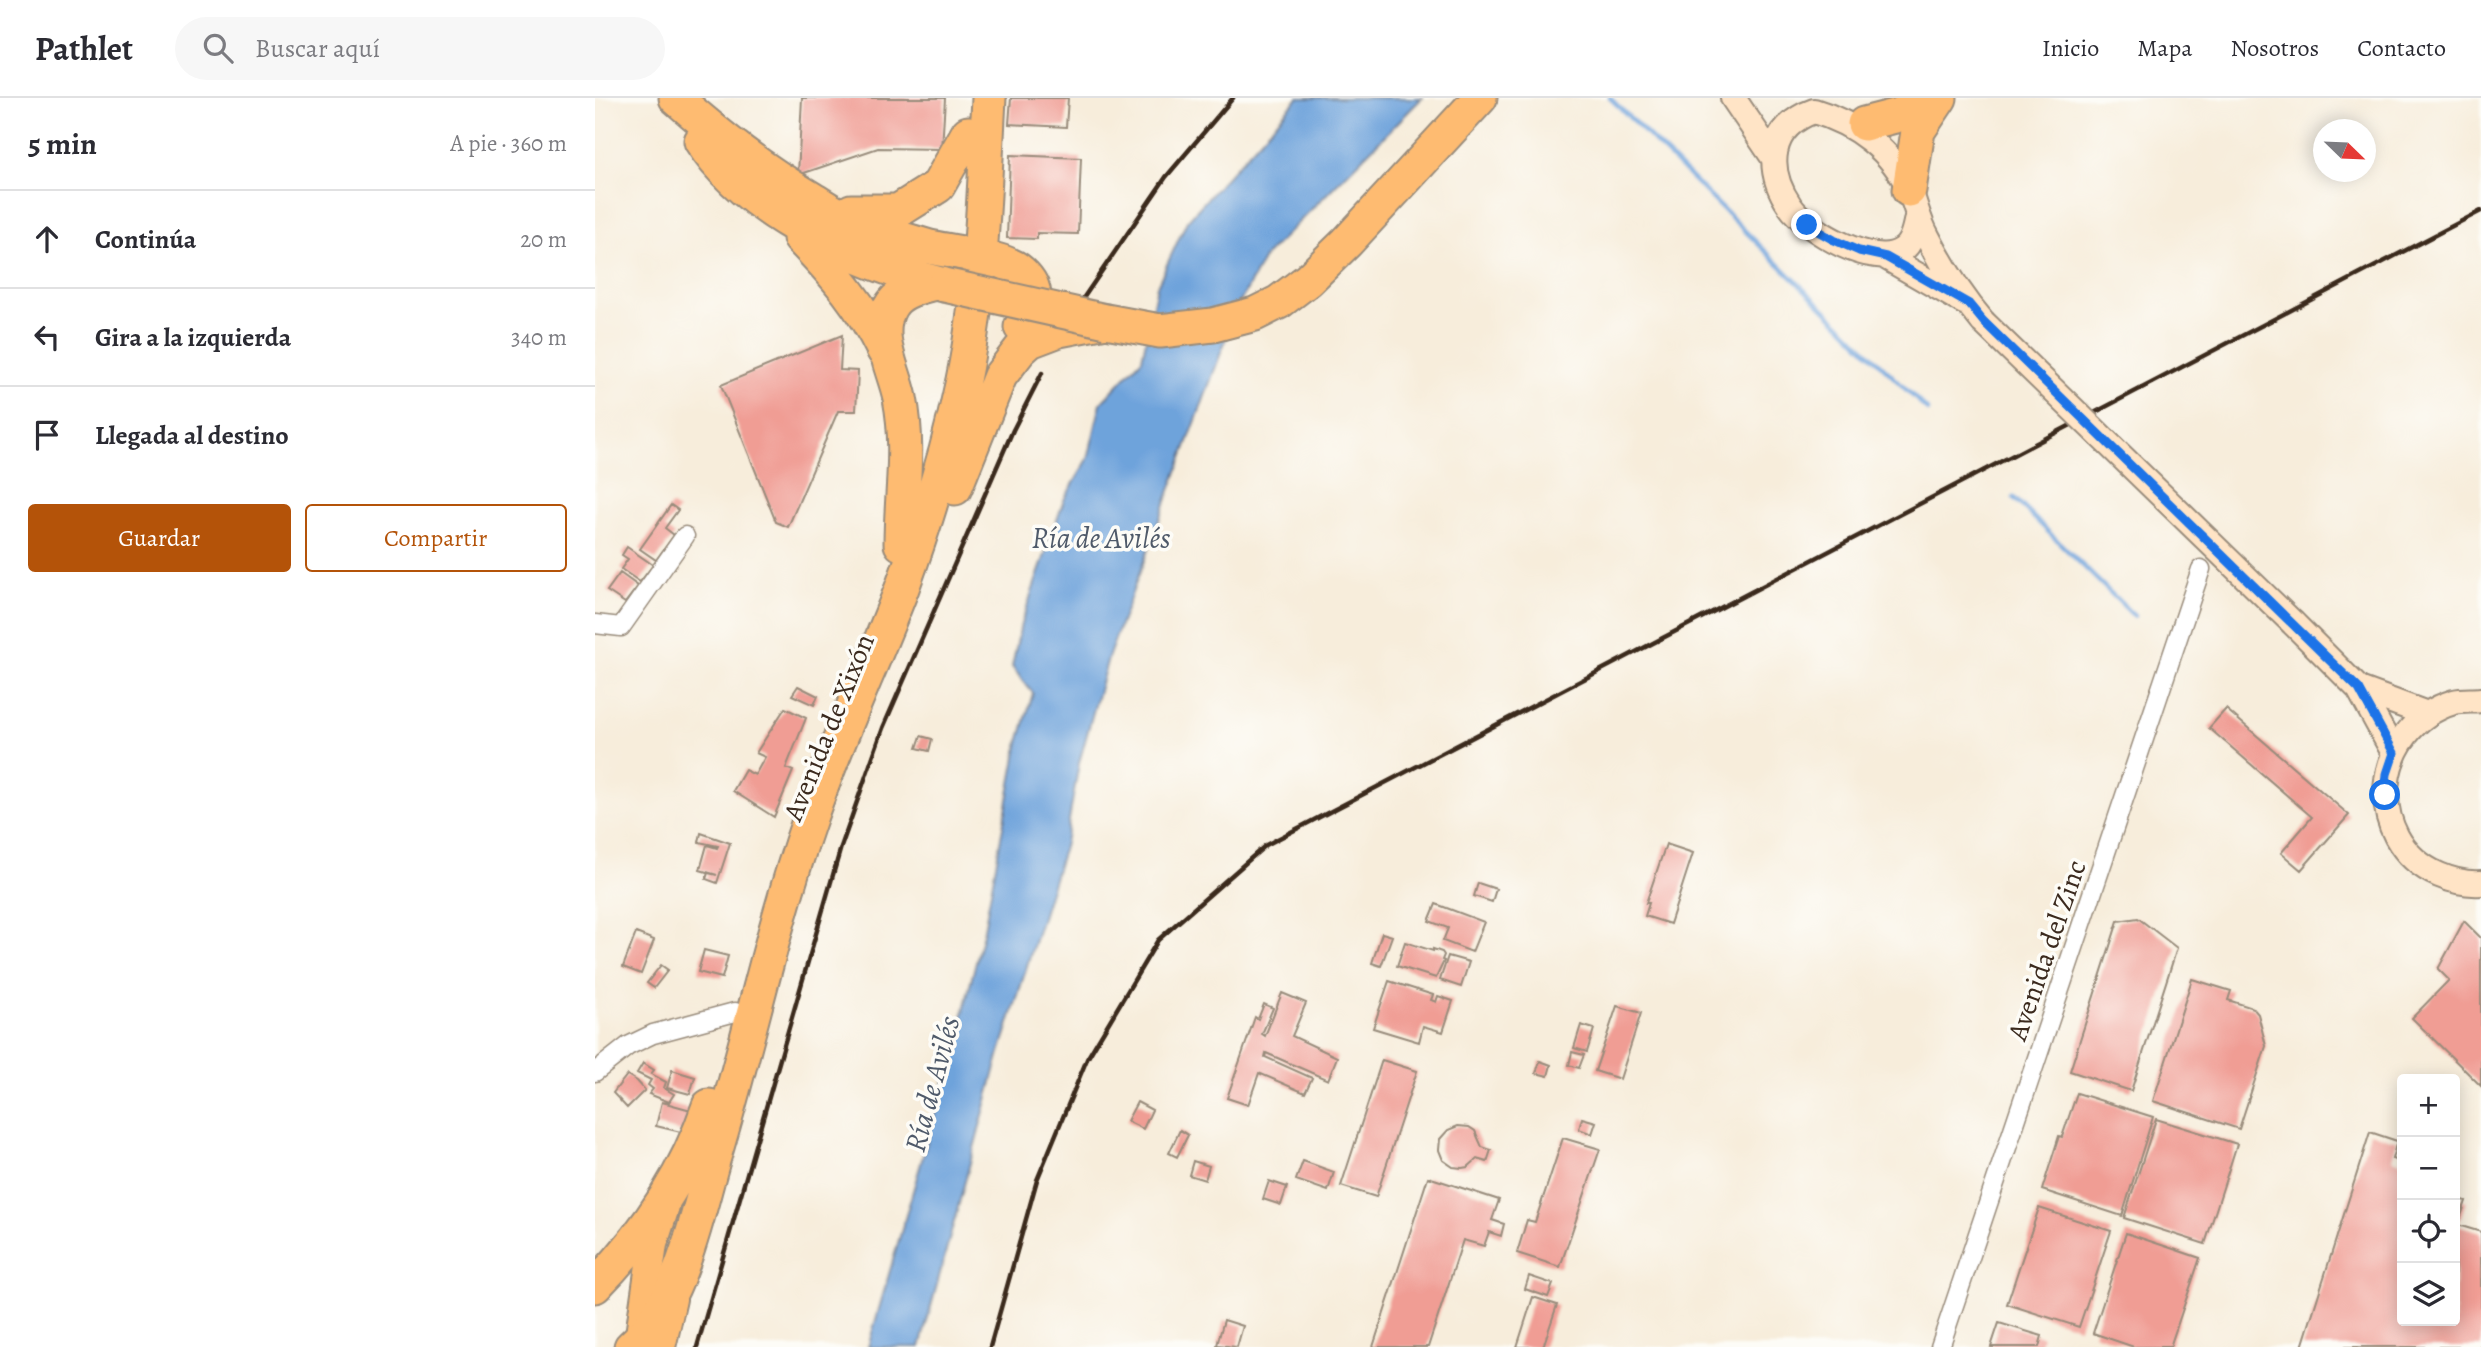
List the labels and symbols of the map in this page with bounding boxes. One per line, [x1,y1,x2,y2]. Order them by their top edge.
north arrow [2313,119,2376,182]
route end [1791,209,1822,240]
water label: Ría de Avilés [1032,518,1170,558]
street label: Avenida de Xixón [774,628,884,828]
route start [2369,779,2400,810]
street label: Avenida del Zinc [1998,855,2096,1046]
water label: Ría de Avilés [895,1012,969,1156]

